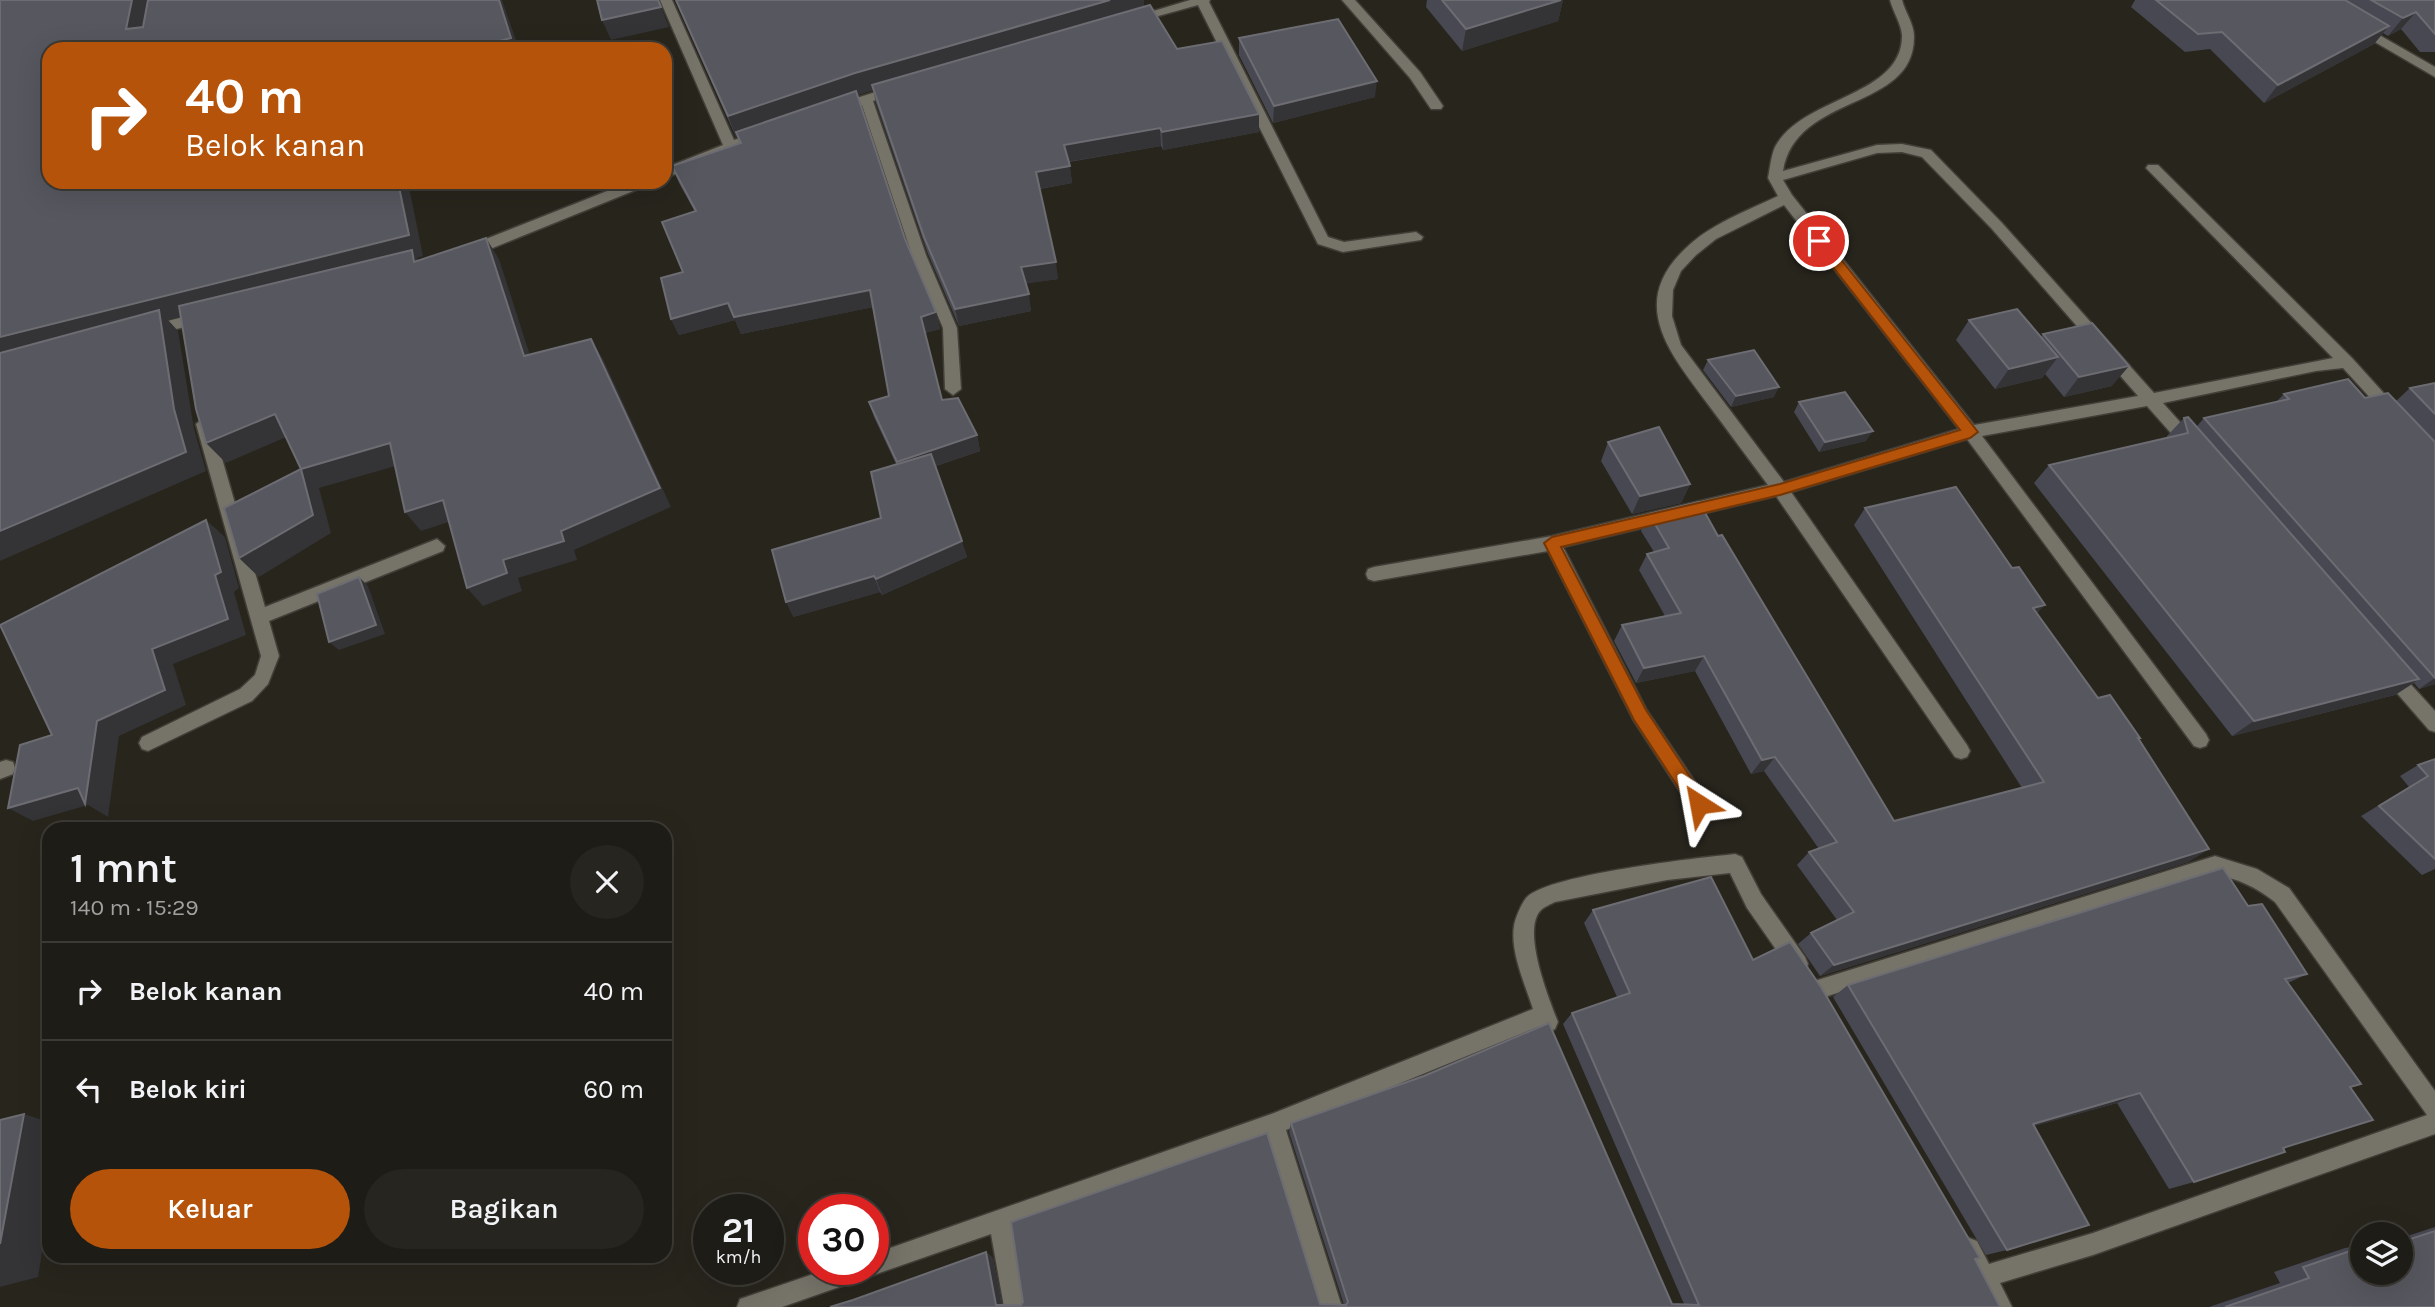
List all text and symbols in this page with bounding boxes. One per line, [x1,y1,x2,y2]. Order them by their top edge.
text: 40 m [185,68,304,125]
icon: right [70,70,161,161]
text: Belok kanan [185,127,365,164]
pin [1789,211,1849,271]
icon: arrive [1800,222,1838,260]
position arrow [1662,767,1736,841]
text: 1 mnt [70,843,177,893]
button: close [570,845,644,919]
text: 140 m · 15:29 [70,894,199,921]
icon: right [70,972,108,1010]
text: Belok kanan [129,976,282,1007]
text: 40 m [584,976,644,1007]
icon: left [70,1070,108,1108]
text: Belok kiri [129,1074,247,1105]
text: 60 m [583,1074,644,1105]
button: Keluar [70,1169,350,1249]
button: Bagikan [364,1169,644,1249]
speed limit sign: 30 [798,1194,889,1285]
text: 21 [722,1210,755,1251]
map controls [2350,1222,2413,1285]
button: layers [2350,1222,2413,1285]
text: km/h [716,1246,761,1268]

